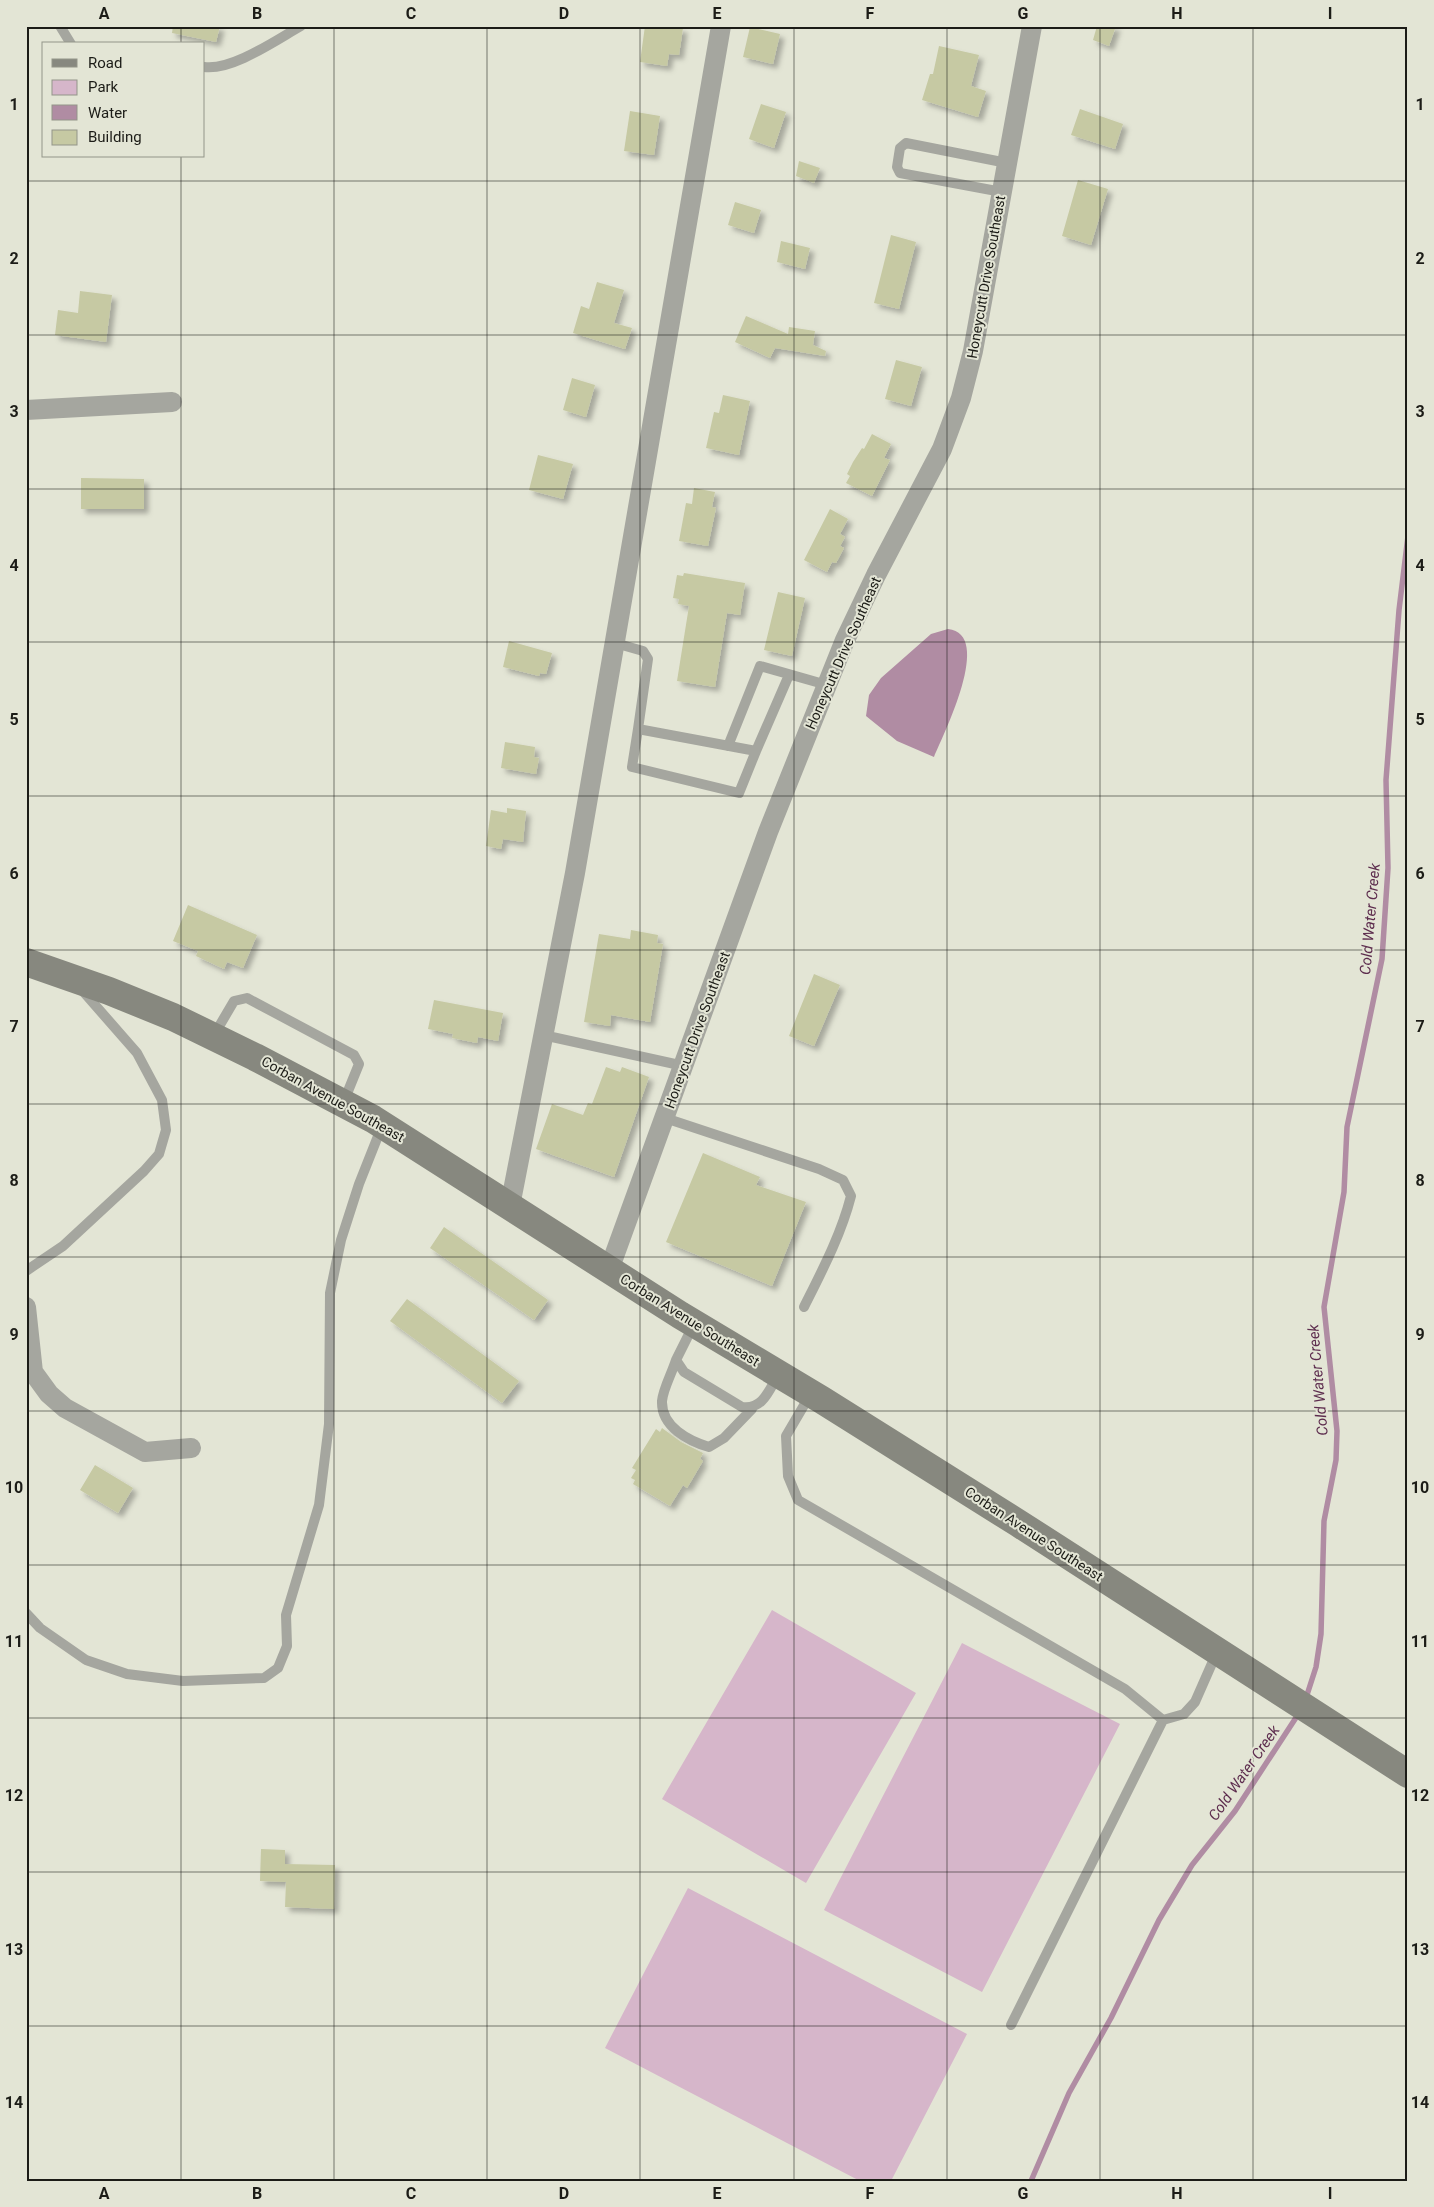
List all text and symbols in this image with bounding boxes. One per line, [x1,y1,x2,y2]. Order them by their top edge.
text: A [99,4,110,23]
text: B [252,4,262,23]
text: C [406,4,416,23]
text: D [559,4,569,23]
text: E [713,4,722,23]
text: F [866,4,875,23]
text: G [1018,4,1029,23]
text: H [1171,4,1183,23]
text: I [1328,4,1332,23]
legend [42,42,205,158]
text: Road [88,54,122,72]
text: Park [88,78,119,96]
text: 1 [9,95,19,114]
text: 1 [1415,95,1425,114]
text: Water [88,104,127,122]
text: Building [88,128,142,146]
street label: Honeycutt Drive Southeast [964,194,1008,360]
text: 2 [9,249,19,268]
text: 2 [1415,249,1425,268]
text: 3 [9,402,19,421]
text: 3 [1415,402,1425,421]
text: 4 [9,556,19,575]
text: 4 [1415,556,1425,575]
street label: Honeycutt Drive Southeast [802,574,884,732]
text: 5 [9,710,19,729]
text: 5 [1415,710,1425,729]
water label: Cold Water Creek [1356,862,1384,976]
text: 6 [9,864,19,883]
text: 6 [1415,864,1425,883]
street label: Honeycutt Drive Southeast [661,949,733,1110]
text: 7 [9,1017,19,1036]
text: 7 [1415,1017,1425,1036]
street label: Corban Avenue Southeast [259,1053,408,1145]
text: 8 [9,1171,19,1190]
text: 8 [1415,1171,1425,1190]
street label: Corban Avenue Southeast [618,1271,763,1370]
water label: Cold Water Creek [1304,1323,1332,1437]
text: 9 [9,1325,19,1344]
text: 9 [1415,1325,1425,1344]
text: 10 [5,1478,23,1497]
text: 10 [1411,1478,1429,1497]
street label: Corban Avenue Southeast [962,1483,1106,1585]
text: 11 [5,1632,23,1651]
text: 11 [1411,1632,1429,1651]
water label: Cold Water Creek [1205,1721,1284,1824]
text: 12 [5,1786,23,1805]
text: 12 [1411,1786,1429,1805]
text: 13 [5,1940,23,1959]
text: 13 [1411,1940,1429,1959]
text: 14 [5,2093,23,2112]
text: 14 [1411,2093,1429,2112]
text: A [99,2184,110,2203]
text: B [252,2184,262,2203]
text: C [406,2184,416,2203]
text: D [559,2184,569,2203]
text: E [713,2184,722,2203]
text: F [866,2184,875,2203]
text: G [1018,2184,1029,2203]
text: H [1171,2184,1183,2203]
text: I [1328,2184,1332,2203]

